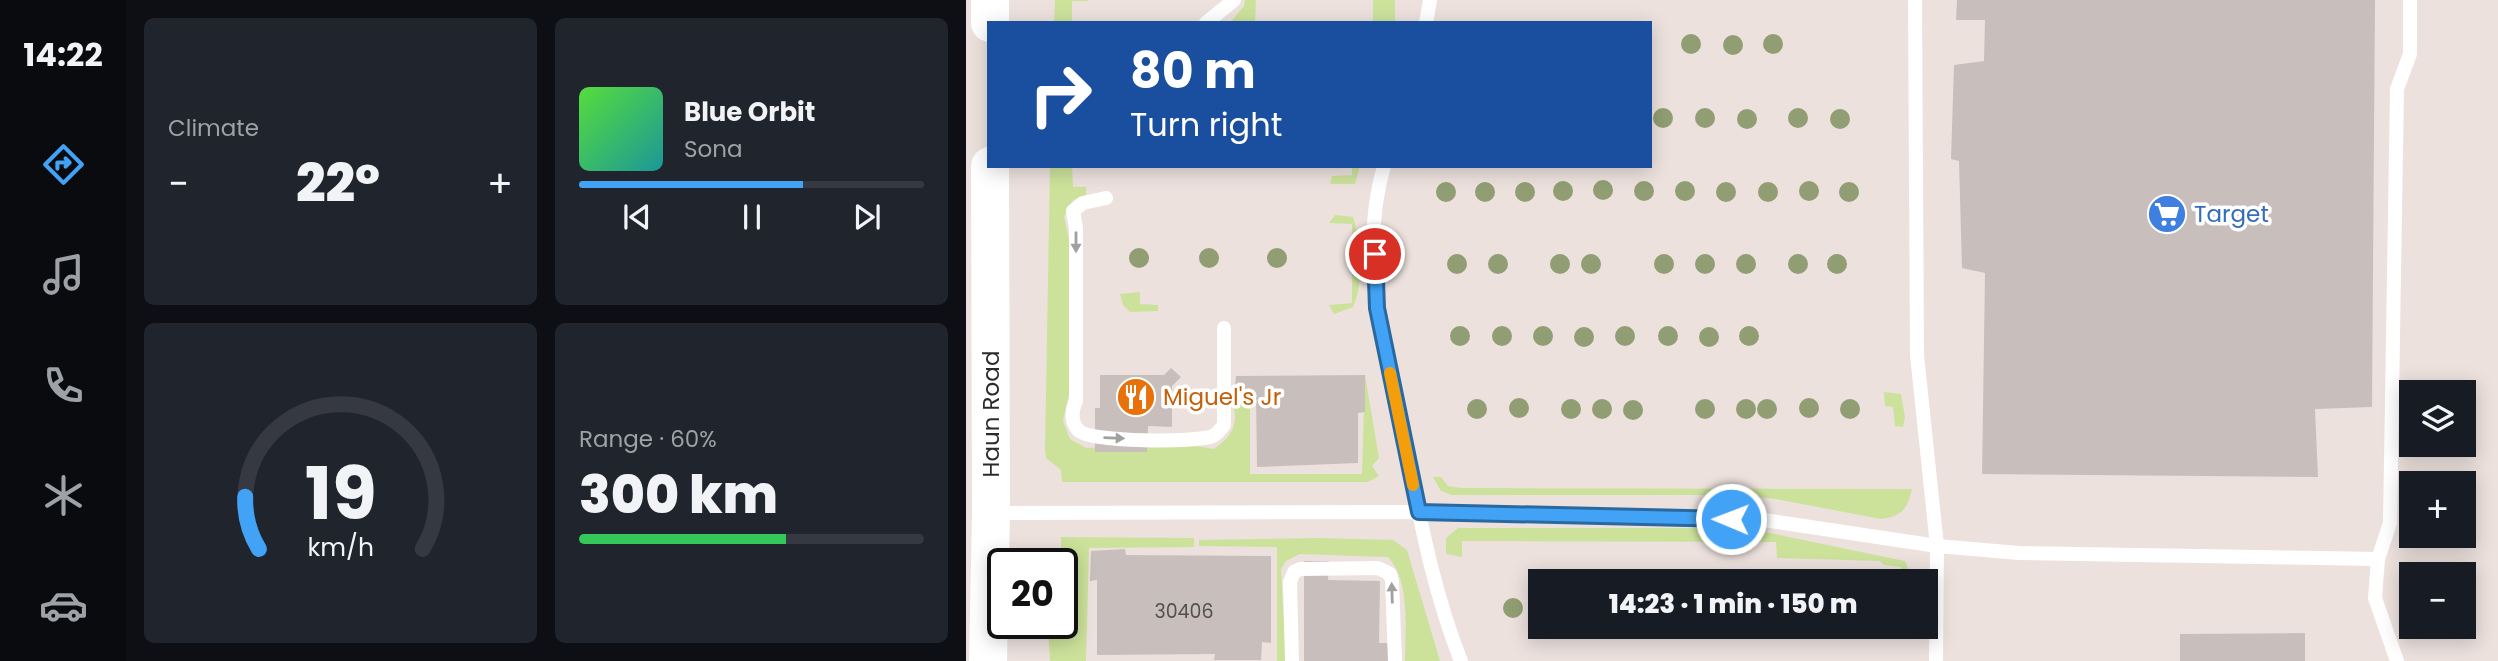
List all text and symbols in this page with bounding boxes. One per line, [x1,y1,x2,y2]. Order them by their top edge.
text: 14:22 [23,32,103,77]
text: 80 m [1130,37,1256,105]
icon: right [1015,49,1106,140]
text: Blue Orbit [684,94,815,130]
text: Turn right [1130,102,1282,147]
text: Climate [168,112,259,144]
text: Sona [684,133,743,165]
icon: directions [39,140,88,189]
text: 22° [296,147,380,220]
text: − [168,157,189,210]
text: + [487,157,513,210]
supermarket icon: Target [2146,193,2188,235]
icon: previous [618,198,656,236]
icon: pause [733,198,771,236]
icon: next [848,198,886,236]
place label: Target [2194,198,2269,230]
pin [1345,224,1405,284]
one-way arrow [1070,231,1082,253]
icon: arrive [1356,235,1394,273]
icon: music [39,250,88,299]
street label: Haun Road [975,351,1007,477]
icon: phone [39,361,88,410]
restaurant icon: Miguel's Jr [1115,376,1157,418]
map controls [2399,380,2476,639]
button: layers [2399,380,2476,457]
place label: Miguel's Jr [1163,381,1281,413]
text: Range · 60% [579,423,717,455]
one-way arrow [1103,432,1125,444]
text: 19 [304,443,377,544]
text: 300 km [579,458,778,531]
icon: climate [39,471,88,520]
button: + [2399,471,2476,548]
position arrow [1694,482,1768,556]
text: km/h [307,530,374,565]
speed limit sign: 20 [987,548,1078,639]
button: − [2399,562,2476,639]
icon: car [39,581,88,630]
one-way arrow [1386,582,1397,604]
text: 14:23 · 1 min · 150 m [1609,586,1857,622]
house number: 30406 [1154,598,1214,625]

